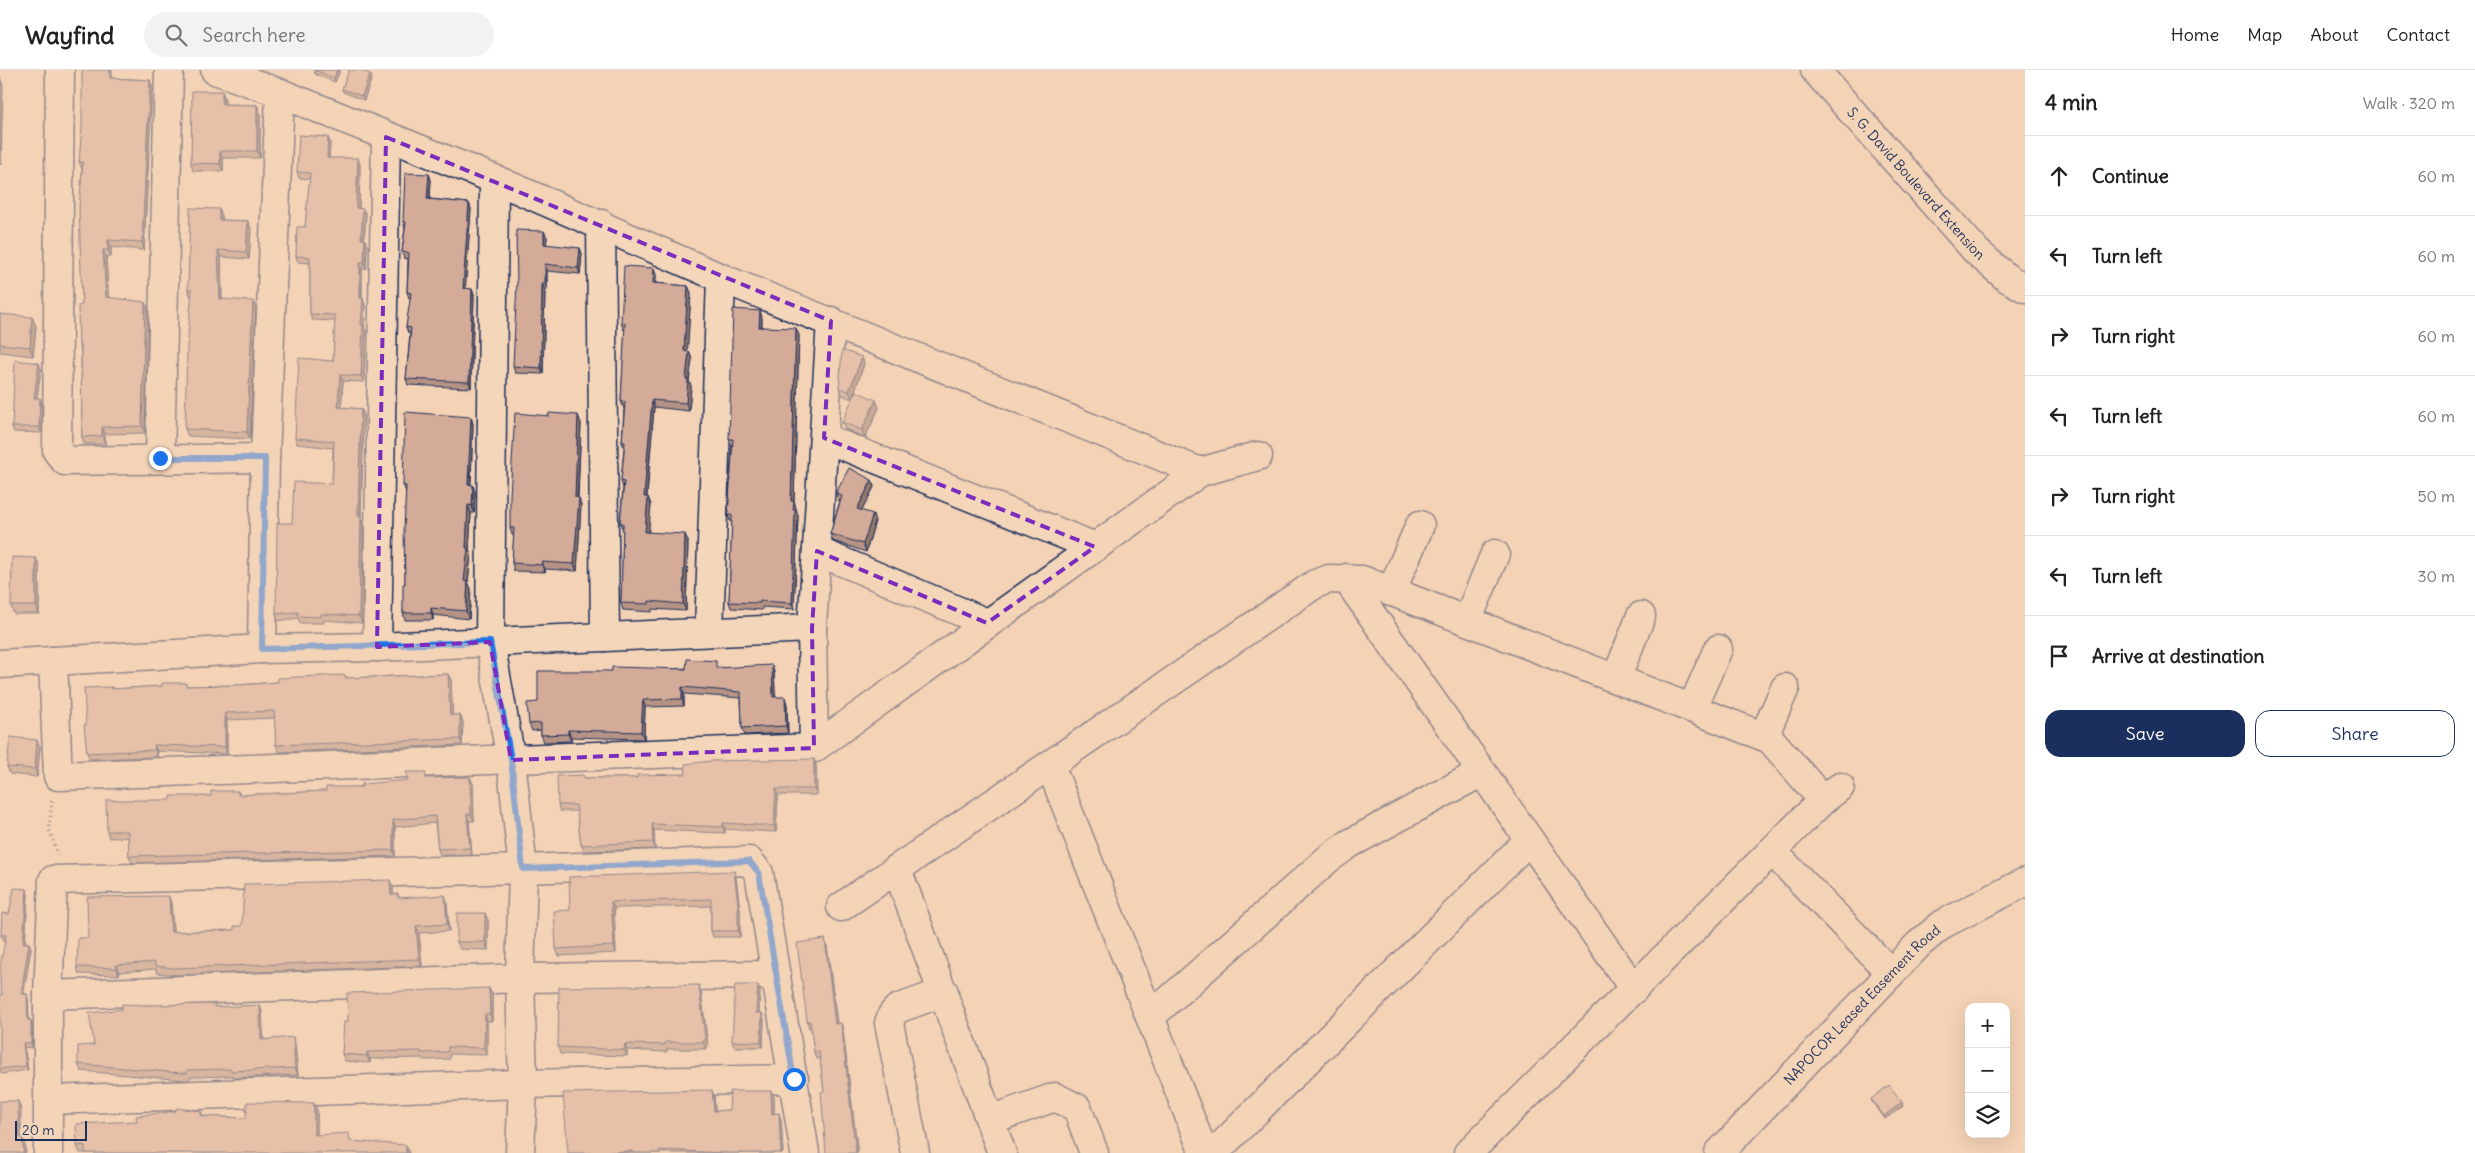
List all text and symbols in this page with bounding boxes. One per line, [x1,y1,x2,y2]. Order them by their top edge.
search box [144,12,494,57]
text: Wayfind [25,20,114,50]
icon: search [162,21,190,49]
text: Search here [202,23,306,47]
text: Home [2171,23,2219,46]
text: Map [2247,23,2282,46]
text: About [2310,23,2358,46]
text: Contact [2386,23,2450,46]
text: 4 min [2045,89,2097,116]
text: Walk · 320 m [2363,93,2455,113]
street label: S. G. David Boulevard Extension [1843,103,1989,264]
icon: ahead [2045,162,2073,190]
text: Continue [2092,164,2169,188]
text: 60 m [2417,166,2455,186]
icon: left [2045,242,2073,270]
text: Turn left [2092,244,2162,268]
text: 60 m [2417,246,2455,266]
icon: right [2045,322,2073,350]
text: Turn right [2092,324,2175,348]
text: 60 m [2417,326,2455,346]
icon: left [2045,402,2073,430]
text: Turn left [2092,404,2162,428]
text: 60 m [2417,406,2455,426]
route end [149,447,172,470]
icon: right [2045,482,2073,510]
text: Turn right [2092,484,2175,508]
text: 50 m [2417,486,2455,506]
icon: left [2045,562,2073,590]
text: Turn left [2092,564,2162,588]
text: 30 m [2418,566,2455,586]
icon: arrive [2045,642,2073,670]
text: Arrive at destination [2092,644,2265,668]
button: Save [2045,710,2245,757]
button: Share [2255,710,2455,757]
street label: NAPOCOR Leased Easement Road [1780,921,1944,1089]
map controls [1965,1003,2010,1138]
button: + [1965,1003,2010,1048]
button: − [1965,1048,2010,1093]
route start [783,1068,806,1091]
button: layers [1965,1093,2010,1138]
scale bar [15,1118,88,1141]
text: 20 m [22,1121,55,1139]

